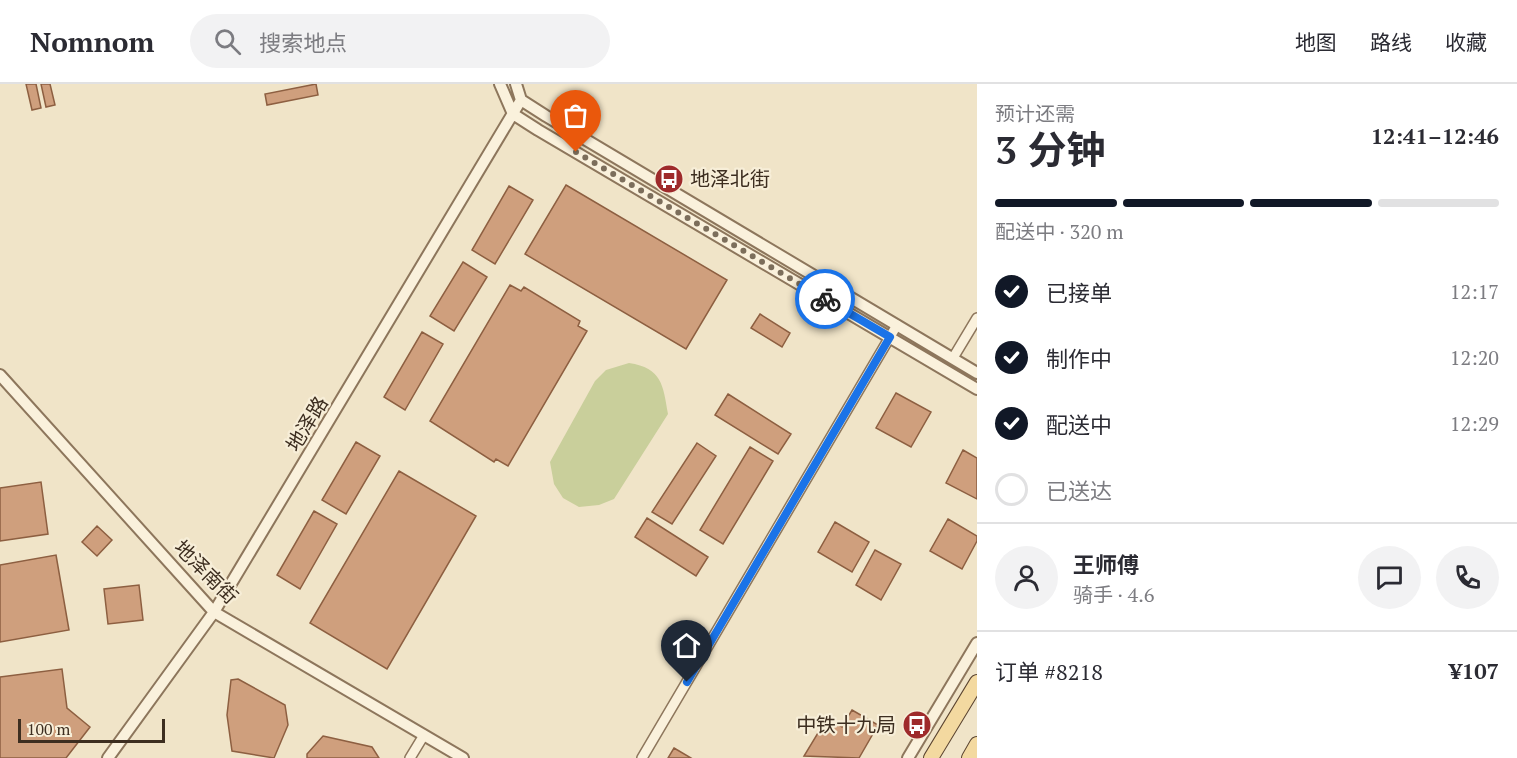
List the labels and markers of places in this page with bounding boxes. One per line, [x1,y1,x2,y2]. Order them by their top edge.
pin [550,90,601,152]
bus stop icon: 地泽北街 [653,163,685,195]
place label: 地泽北街 [690,165,770,192]
pin [661,620,712,682]
bus stop icon: 中铁十九局 [901,709,933,741]
place label: 中铁十九局 [796,711,896,738]

